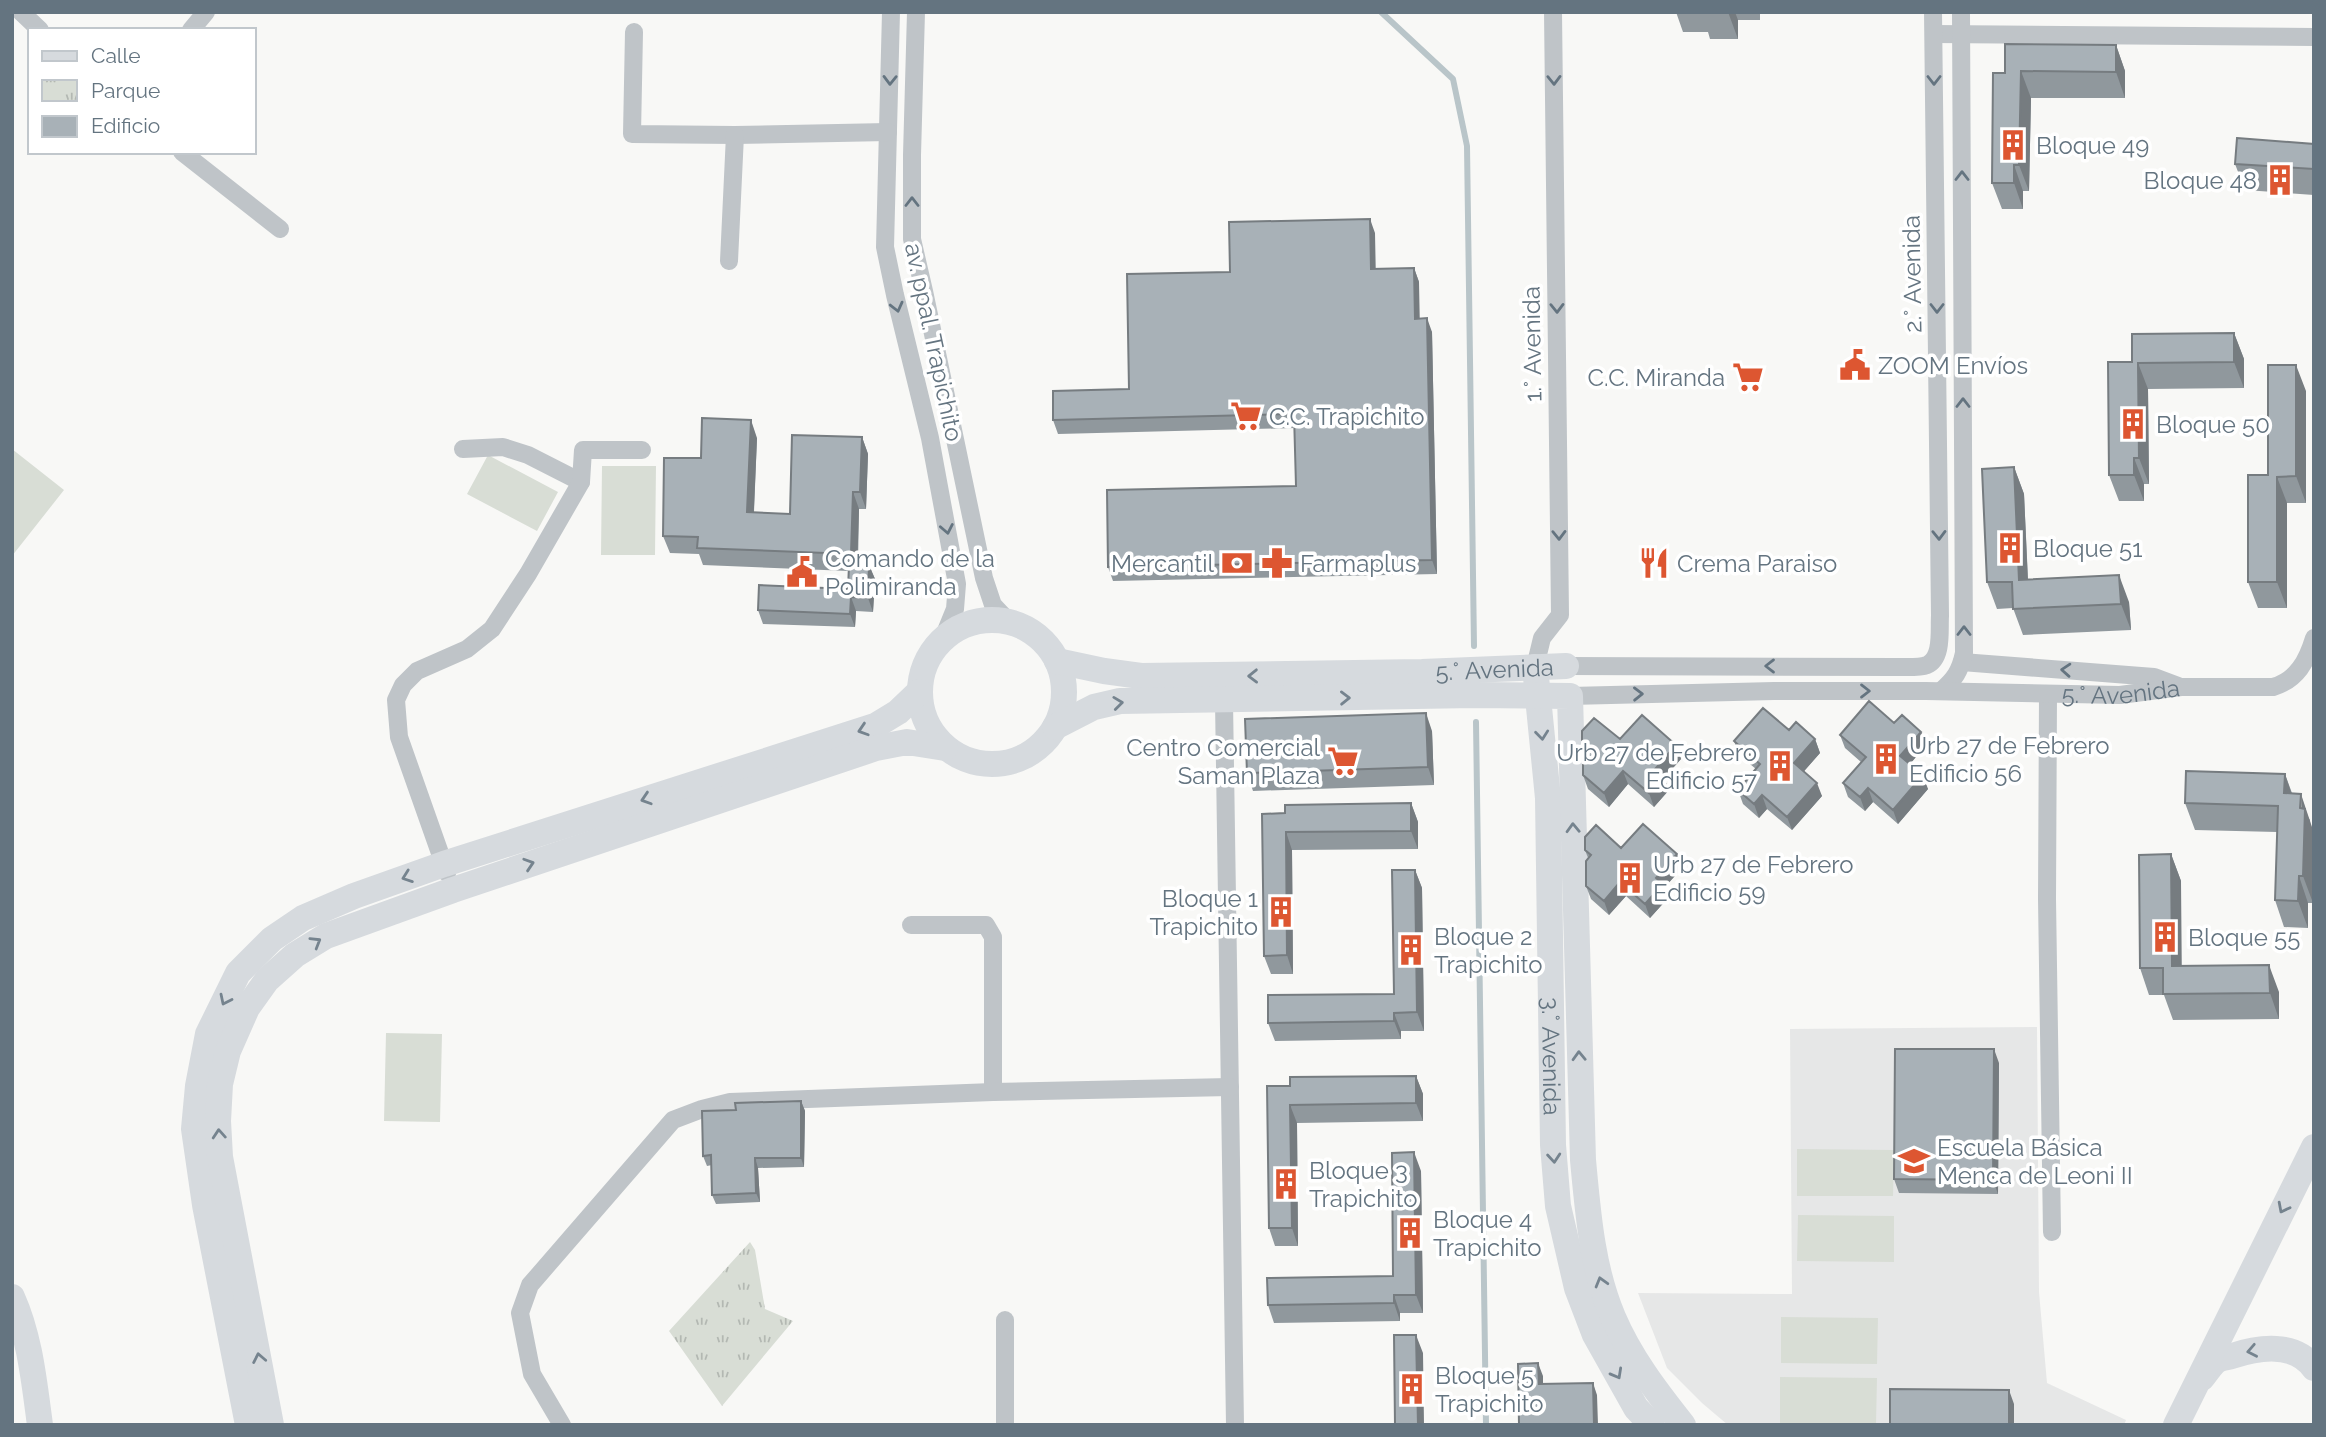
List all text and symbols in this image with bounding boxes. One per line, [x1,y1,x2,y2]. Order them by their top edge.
legend [28,28,256,154]
text: Calle [91,43,141,68]
one-way arrow [882,75,897,86]
one-way arrow [1546,76,1562,86]
one-way arrow [1926,76,1942,86]
text: Parque [91,78,160,103]
text: Edificio [91,113,160,138]
building icon: Bloque 49 [1996,128,2030,162]
place label: Bloque 49 [2036,131,2149,160]
building icon: Bloque 48 [2263,163,2297,197]
place label: Bloque 48 [2144,166,2257,195]
one-way arrow [1954,170,1970,181]
one-way arrow [904,196,920,206]
street label: 2.° Avenida [1896,215,1928,333]
street label: av. ppal. Trapichito [899,240,969,444]
street label: 1.° Avenida [1516,286,1548,402]
one-way arrow [889,301,904,313]
one-way arrow [1549,303,1564,314]
one-way arrow [1929,303,1945,314]
public building icon: ZOOM Envíos [1838,348,1872,382]
place label: ZOOM Envíos [1878,351,2028,380]
supermarket icon: C.C. Miranda [1731,360,1765,394]
place label: C.C. Miranda [1588,363,1725,392]
one-way arrow [1955,398,1971,408]
supermarket icon: C.C. Trapichito [1229,399,1263,433]
place label: C.C. Trapichito [1269,402,1425,431]
building icon: Bloque 50 [2116,407,2150,441]
place label: Bloque 50 [2156,410,2270,439]
one-way arrow [938,523,953,535]
one-way arrow [1551,531,1567,541]
one-way arrow [1931,531,1947,541]
building icon: Bloque 51 [1993,531,2027,565]
place label: Bloque 51 [2033,534,2142,563]
place label: Comando de la Polimiranda [825,544,995,601]
bank icon: Mercantil [1220,546,1254,580]
pharmacy icon: Farmaplus [1260,546,1294,580]
restaurant icon: Crema Paraiso [1637,546,1671,580]
place label: Mercantil [1111,549,1214,578]
place label: Farmaplus [1300,549,1416,578]
place label: Crema Paraiso [1677,549,1837,578]
public building icon: Comando de la Polimiranda [785,555,819,589]
one-way arrow [1956,625,1972,636]
street label: 5.° Avenida [1435,652,1554,686]
one-way arrow [1764,659,1775,674]
one-way arrow [2060,663,2071,678]
one-way arrow [1248,668,1258,684]
street label: 5.° Avenida [2061,673,2182,710]
one-way arrow [1861,683,1871,699]
one-way arrow [1633,686,1644,701]
one-way arrow [1340,690,1351,705]
one-way arrow [1112,695,1124,710]
one-way arrow [857,721,869,736]
one-way arrow [1534,729,1549,741]
place label: Urb 27 de Febrero Edificio 56 [1909,731,2110,788]
place label: Centro Comercial Saman Plaza [1126,733,1320,790]
place label: Urb 27 de Febrero Edificio 57 [1556,738,1757,795]
building icon: Urb 27 de Febrero Edificio 56 [1869,742,1903,776]
supermarket icon: Centro Comercial Saman Plaza [1326,744,1360,778]
building icon: Urb 27 de Febrero Edificio 57 [1763,749,1797,783]
one-way arrow [641,791,653,805]
one-way arrow [1565,823,1581,833]
place label: Urb 27 de Febrero Edificio 59 [1653,850,1854,907]
one-way arrow [523,858,535,873]
building icon: Urb 27 de Febrero Edificio 59 [1613,861,1647,895]
one-way arrow [401,869,413,883]
place label: Bloque 1 Trapichito [1150,884,1258,941]
building icon: Bloque 1 Trapichito [1264,895,1298,929]
building icon: Bloque 55 [2148,920,2182,954]
place label: Bloque 2 Trapichito [1434,922,1543,979]
place label: Bloque 55 [2188,923,2300,952]
building icon: Bloque 2 Trapichito [1394,933,1428,967]
one-way arrow [308,937,321,950]
one-way arrow [219,993,233,1005]
street label: 3.° Avenida [1536,997,1567,1116]
one-way arrow [1572,1050,1587,1061]
one-way arrow [212,1128,227,1139]
place label: Escuela Básica Menca de Leoni II [1937,1133,2133,1190]
school or university icon: Escuela Básica Menca de Leoni II [1897,1144,1931,1178]
one-way arrow [1546,1153,1561,1164]
place label: Bloque 3 Trapichito [1309,1156,1418,1213]
building icon: Bloque 3 Trapichito [1269,1167,1303,1201]
one-way arrow [2278,1201,2292,1213]
place label: Bloque 4 Trapichito [1433,1205,1542,1262]
building icon: Bloque 4 Trapichito [1393,1216,1427,1250]
one-way arrow [1595,1276,1610,1288]
one-way arrow [2246,1343,2258,1358]
one-way arrow [252,1352,267,1364]
place label: Bloque 5 Trapichito [1435,1361,1544,1418]
one-way arrow [1609,1367,1622,1380]
building icon: Bloque 5 Trapichito [1395,1372,1429,1406]

